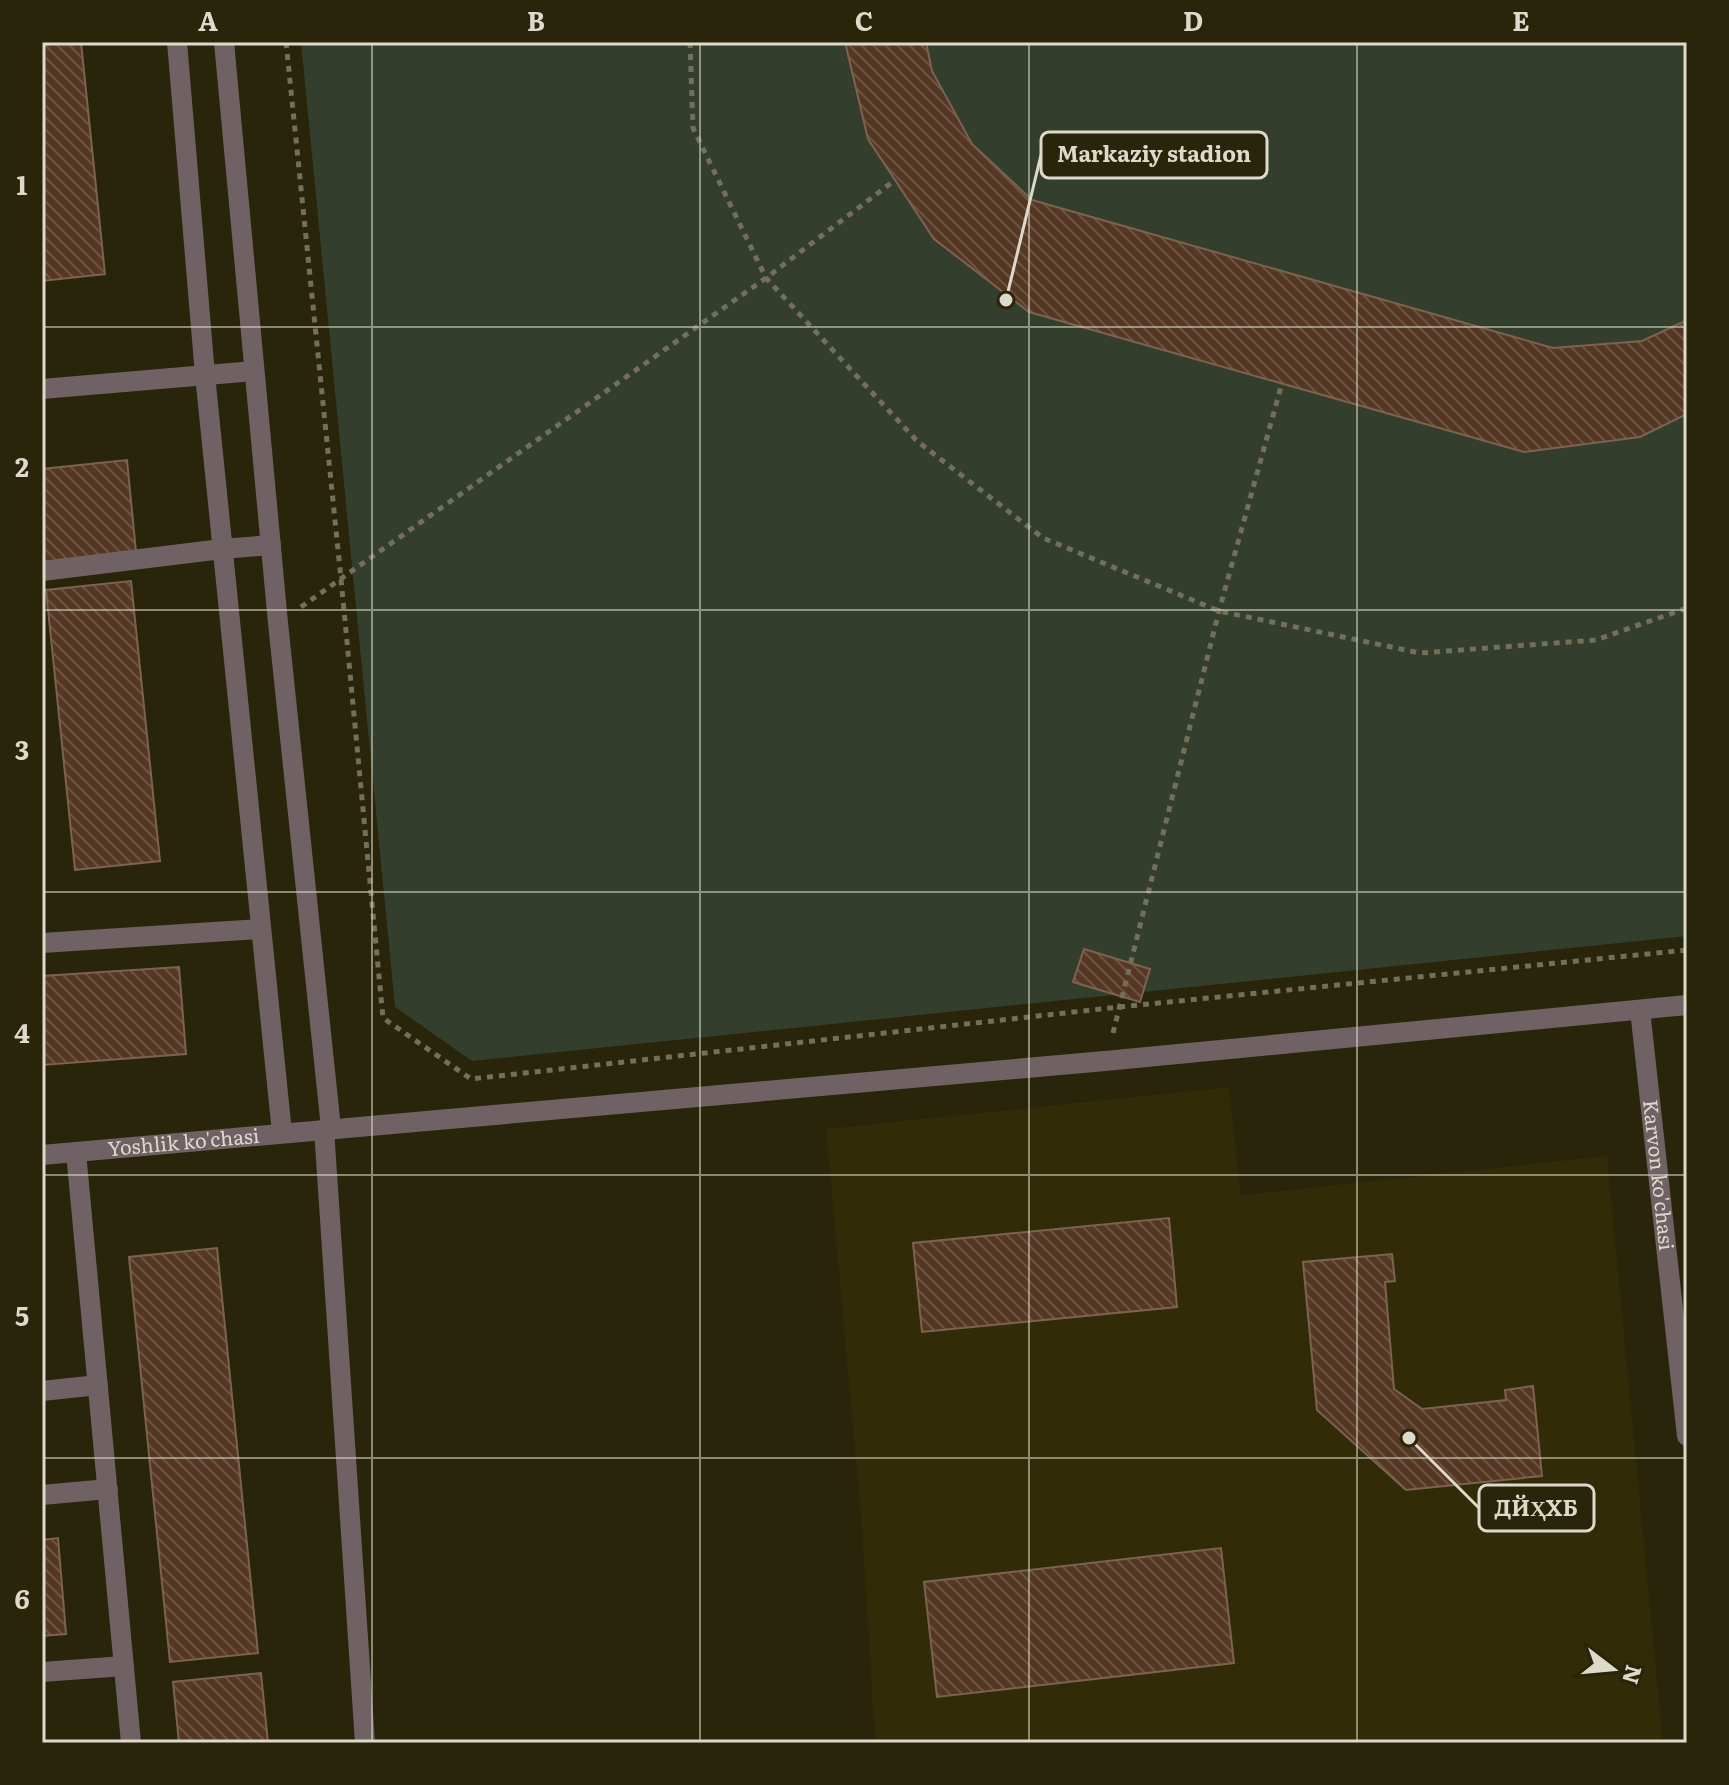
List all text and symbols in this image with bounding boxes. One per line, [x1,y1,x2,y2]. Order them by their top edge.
text: A [198,0,218,39]
text: B [527,0,545,39]
text: C [855,0,873,39]
text: D [1183,0,1203,39]
text: E [1512,0,1530,39]
callout: Markaziy stadion [1041,132,1267,178]
text: Markaziy stadion [1057,136,1251,169]
text: 1 [17,164,28,203]
text: 2 [15,446,29,485]
text: 3 [15,729,29,768]
text: 4 [14,1012,30,1051]
street label: Karvon ko'chasi [1637,1098,1683,1252]
street label: Yoshlik ko'chasi [106,1119,261,1162]
text: 5 [15,1295,29,1334]
callout: ДЙҲХБ [1479,1485,1594,1531]
text: ДЙҲХБ [1494,1490,1578,1523]
text: 6 [14,1578,30,1617]
north arrow [1573,1629,1653,1709]
text: N [1615,1662,1652,1688]

